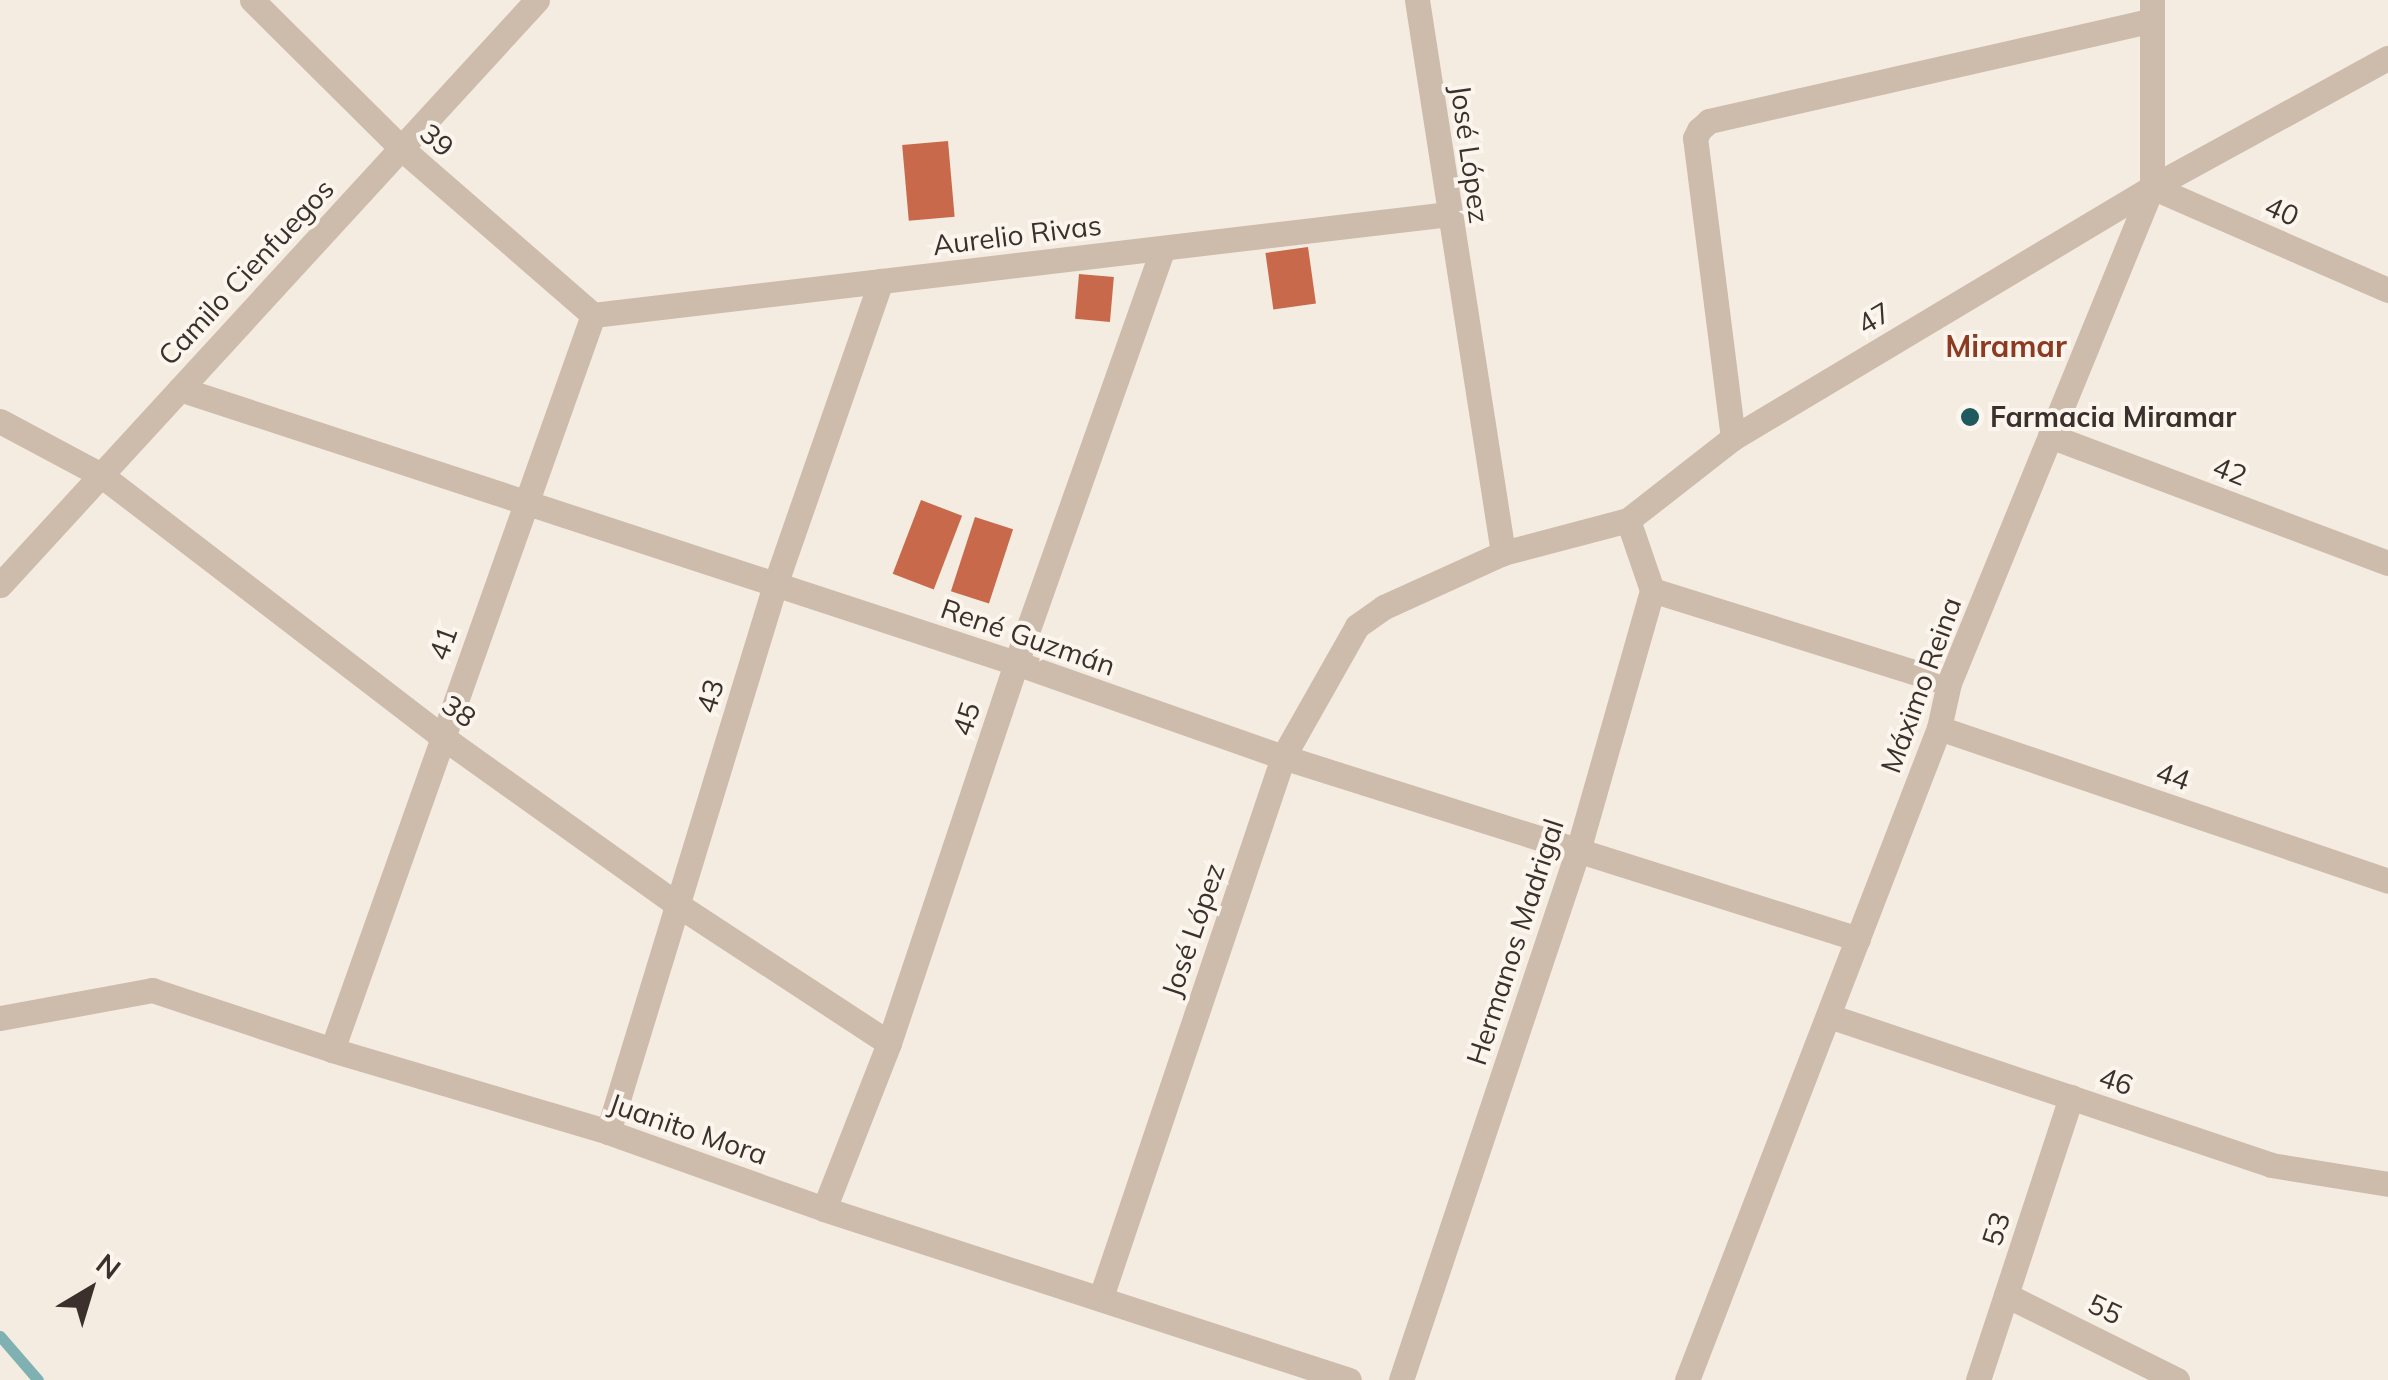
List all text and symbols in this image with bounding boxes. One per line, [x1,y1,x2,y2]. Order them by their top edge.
street label: José López [1444,83,1496,225]
street label: 39 [413,116,461,164]
street label: Camilo Cienfuegos [151,172,341,372]
street label: 40 [2260,189,2304,233]
street label: Aurelio Rivas [931,208,1103,262]
street label: 47 [1851,295,1897,341]
district label: Miramar [1945,328,2067,364]
place label: Farmacia Miramar [1990,400,2236,434]
marker: Farmacia Miramar [1959,406,1981,428]
street label: 42 [2208,449,2252,493]
street label: René Guzmán [936,591,1120,683]
street label: Máximo Reina [1874,593,1968,777]
street label: 41 [421,621,465,665]
street label: 43 [689,675,731,717]
street label: 38 [436,688,482,734]
street label: 45 [945,698,987,740]
street label: 44 [2152,755,2194,797]
street label: Hermanos Madrigal [1459,815,1571,1069]
street label: José López [1154,859,1232,1001]
street label: 46 [2095,1060,2137,1102]
street label: Juanito Mora [605,1086,771,1172]
street label: 53 [1975,1208,2017,1250]
north arrow [40,1240,140,1340]
text: N [90,1246,128,1286]
street label: 55 [2083,1287,2127,1331]

